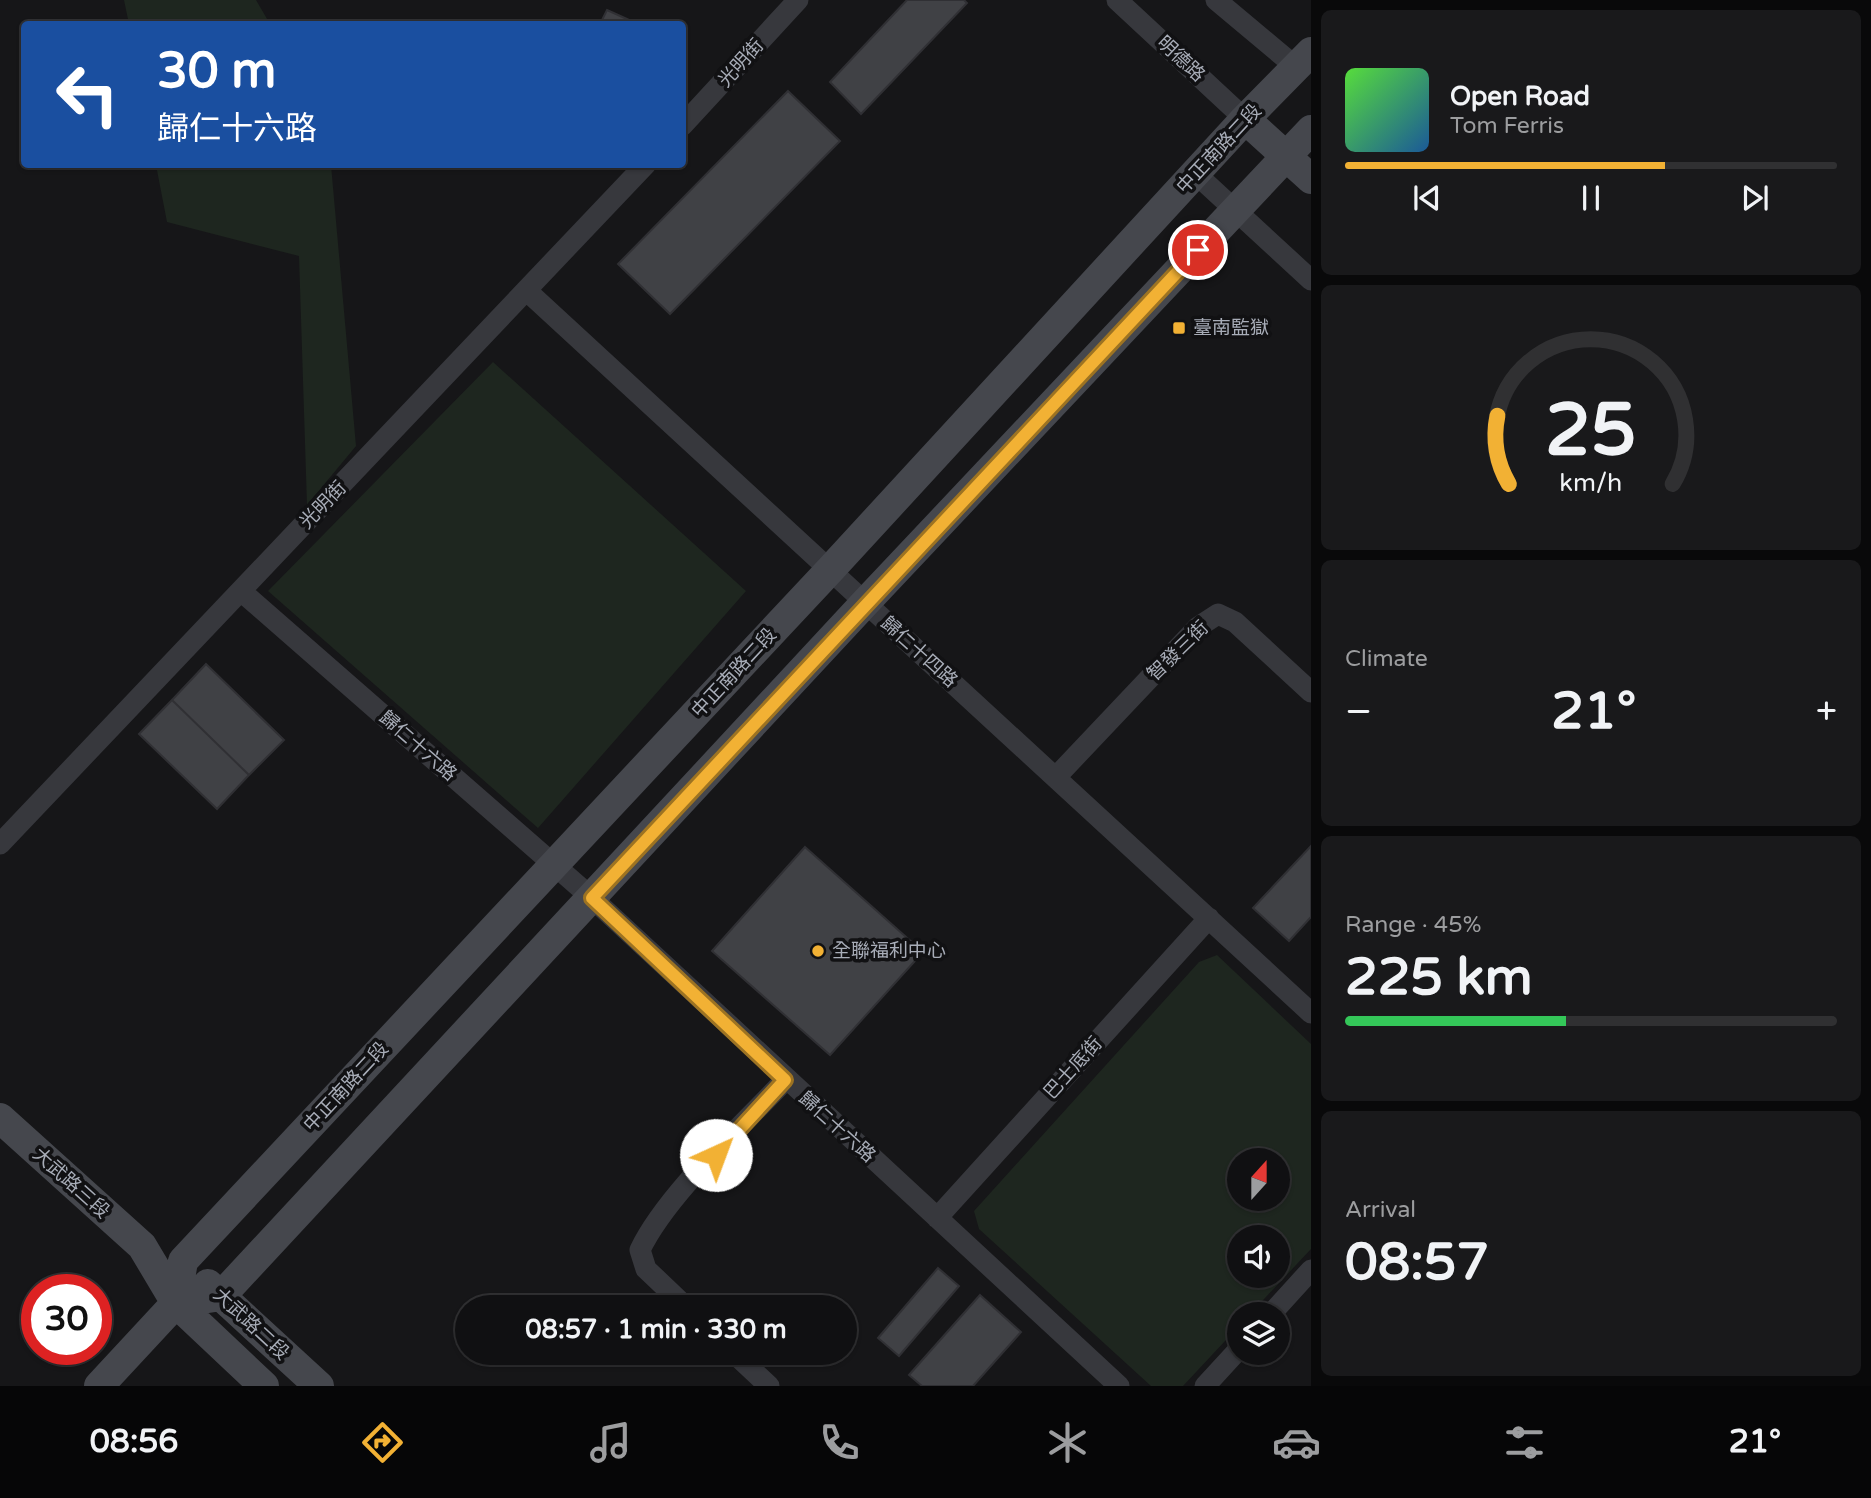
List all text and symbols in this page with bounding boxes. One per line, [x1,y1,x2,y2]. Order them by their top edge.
street label: 明德路 [1153,32,1209,86]
street label: 光明街 [714,34,768,92]
text: 30 m [157,42,276,101]
icon: left [42,49,133,140]
text: Open Road [1450,81,1590,112]
street label: 中正南路二段 [1172,100,1266,198]
text: 歸仁十六路 [157,110,317,148]
text: Tom Ferris [1450,112,1564,140]
icon: previous [1408,179,1446,217]
icon: pause [1572,179,1610,217]
icon: next [1736,179,1774,217]
pin [1168,220,1228,280]
icon: arrive [1179,231,1217,269]
place label: 臺南監獄 [1193,317,1269,339]
marker: 臺南監獄 [1171,320,1187,336]
text: 25 [1545,387,1637,475]
text: km/h [1560,468,1622,498]
street label: 光明街 [295,477,351,533]
street label: 歸仁十四路 [876,612,962,692]
street label: 智發三街 [1143,617,1213,685]
street label: 中正南路二段 [687,624,781,722]
text: Climate [1345,645,1428,673]
text: 21° [1551,680,1636,743]
text: − [1345,689,1372,735]
text: + [1816,689,1837,735]
street label: 歸仁十六路 [375,707,461,785]
text: Range · 45% [1345,911,1481,939]
place label: 全聯福利中心 [832,940,946,962]
marker: 全聯福利中心 [810,943,826,959]
text: 225 km [1345,946,1533,1009]
street label: 巴士底街 [1039,1032,1107,1104]
street label: 中正南路二段 [299,1038,393,1136]
street label: 歸仁十六路 [794,1087,880,1167]
position arrow [679,1118,753,1192]
street label: 大武路三段 [28,1143,114,1223]
north arrow [1227,1148,1290,1211]
map controls [1227,1148,1290,1365]
text: Arrival [1345,1196,1416,1224]
button: sound [1227,1225,1290,1288]
text: 08:57 [1345,1231,1489,1294]
speed limit sign: 30 [21,1274,112,1365]
street label: 大武路二段 [209,1284,293,1364]
button: layers [1227,1302,1290,1365]
text: 08:57 · 1 min · 330 m [525,1314,787,1345]
icon: directions [358,1418,407,1467]
icon: music [586,1418,635,1467]
icon: phone [815,1418,864,1467]
icon: climate [1043,1418,1092,1467]
icon: car [1272,1418,1321,1467]
icon: filters [1500,1418,1549,1467]
text: 08:56 [90,1423,178,1461]
text: 21° [1729,1423,1781,1461]

